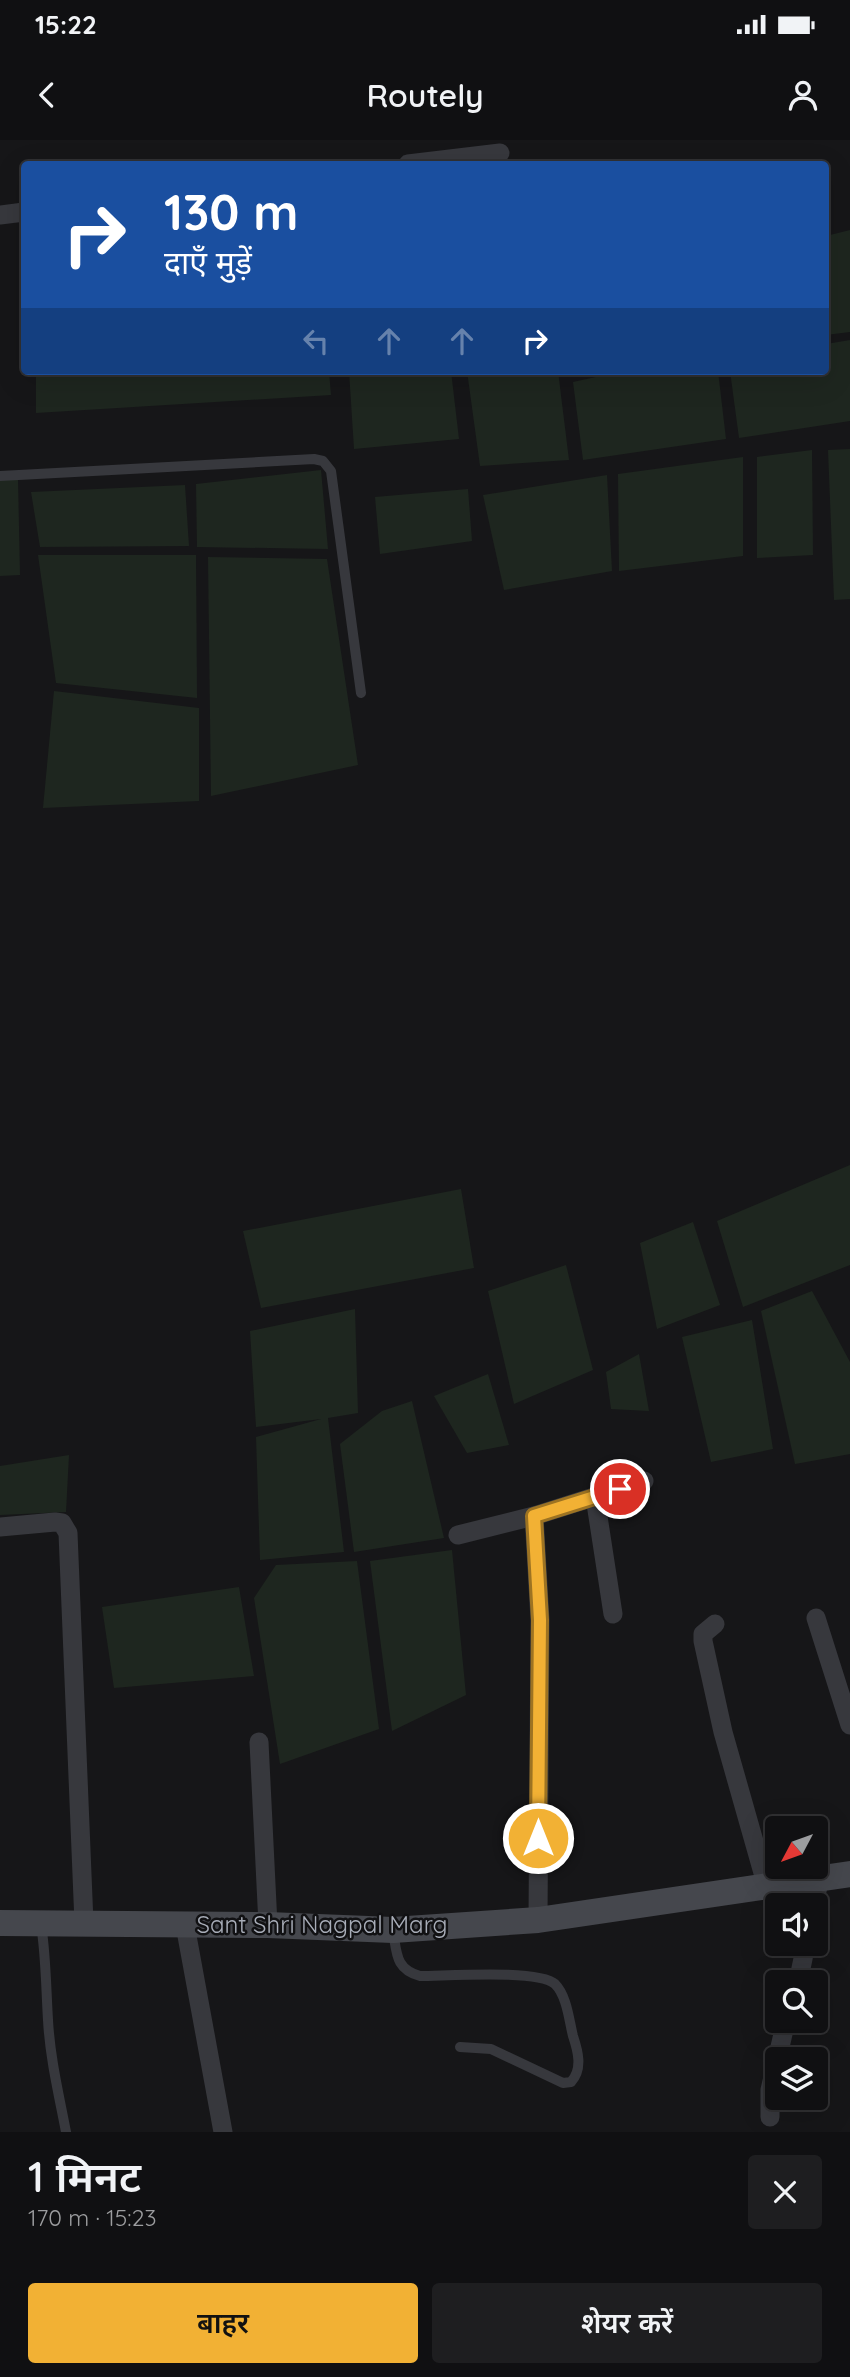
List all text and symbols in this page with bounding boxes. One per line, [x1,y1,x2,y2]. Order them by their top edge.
text: 15:22 [35,8,97,41]
text: Routely [366,75,484,115]
icon: back [28,76,66,114]
icon: person [784,76,822,114]
text: 130 m [164,181,298,242]
icon: right [49,189,140,280]
text: दाएँ मुड़ें [164,242,252,282]
icon: left [297,322,335,360]
icon: ahead [370,322,408,360]
icon: ahead [443,322,481,360]
icon: right [516,322,554,360]
pin [590,1459,650,1519]
icon: arrive [601,1470,639,1508]
position arrow [501,1801,575,1875]
north arrow [765,1816,828,1880]
map controls [765,1816,828,2110]
button: sound [765,1893,828,1956]
street label: Sant Shri Nagpal Marg [196,1909,448,1939]
button: search [765,1970,828,2033]
button: layers [765,2047,828,2110]
text: 1 मिनट [28,2150,141,2203]
button: close [748,2155,822,2229]
text: 170 m · 15:23 [28,2203,156,2232]
button: बाहर [28,2283,418,2363]
button: शेयर करें [432,2283,822,2363]

